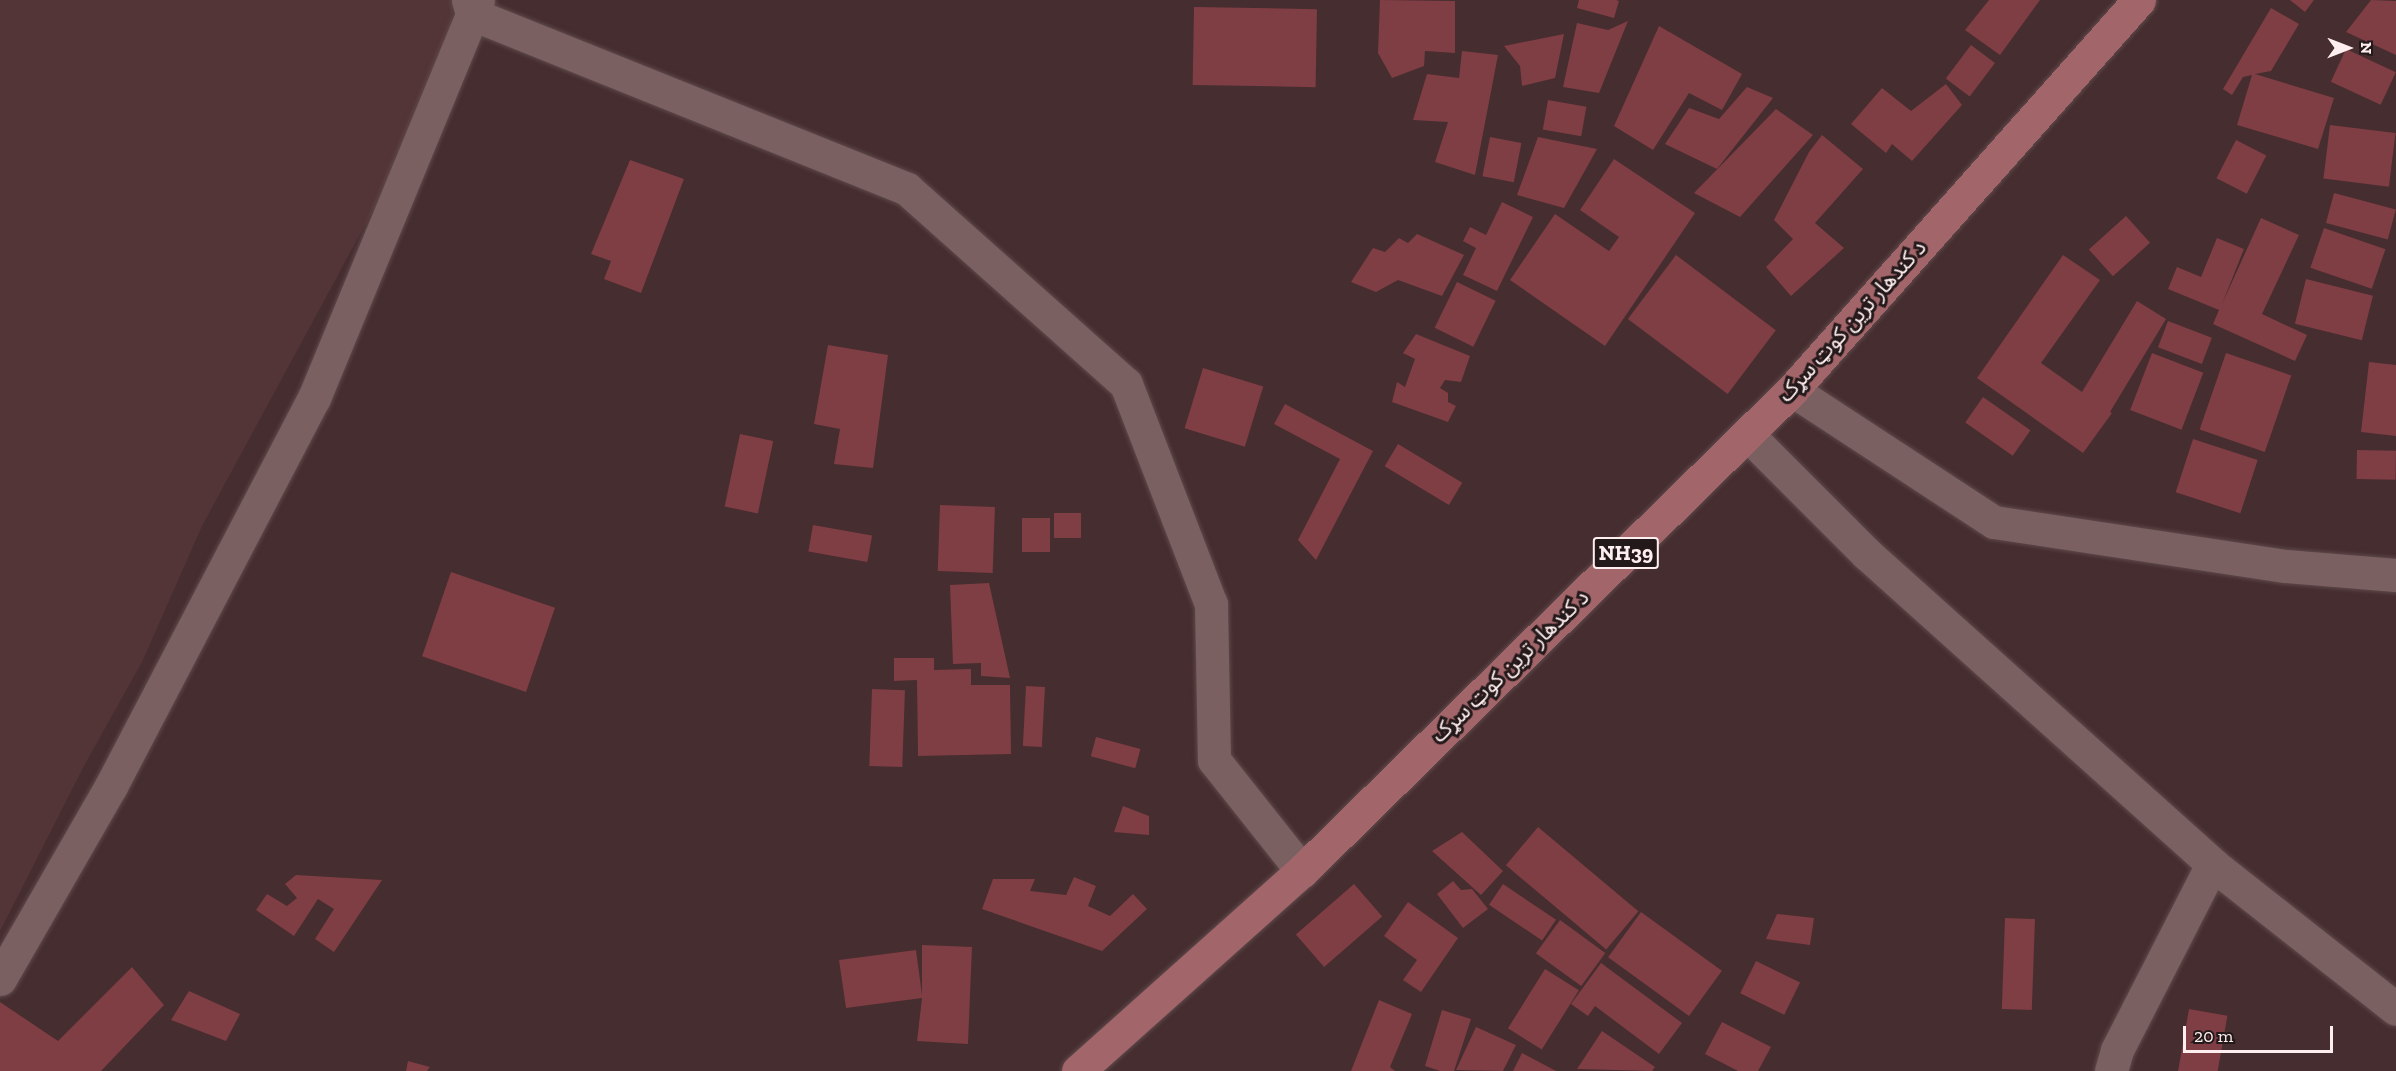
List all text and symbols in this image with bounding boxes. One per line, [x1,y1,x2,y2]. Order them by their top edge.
north arrow [2318,18,2378,78]
text: N [2357,42,2376,54]
street label: د کندهار ترين کوټ سړک [1772,235,1932,407]
road number: NH39 [1592,535,1660,571]
street label: د کندهار ترين کوټ سړک [1426,584,1594,748]
scale bar [2186,1014,2336,1052]
text: 20 m [2194,1025,2233,1047]

